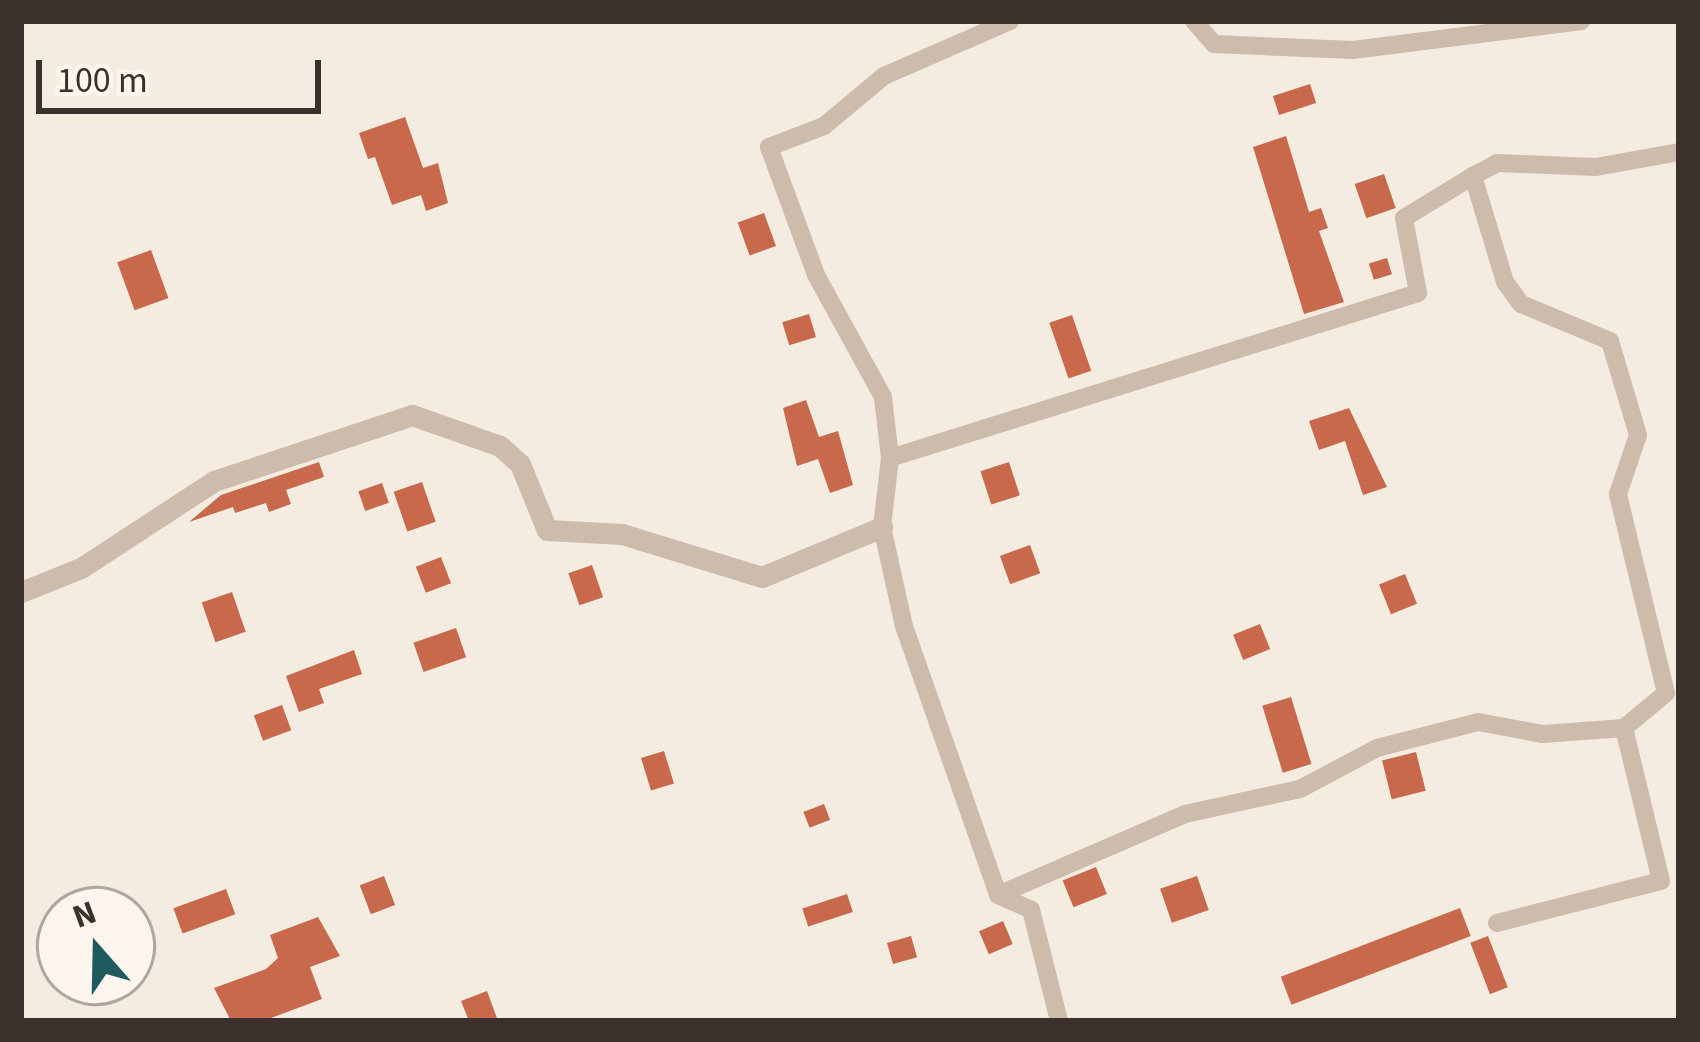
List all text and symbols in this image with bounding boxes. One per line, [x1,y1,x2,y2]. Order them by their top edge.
scale bar [42,36,327,110]
text: 100 m [57,55,148,106]
north arrow [36,886,156,1006]
text: N [66,889,103,940]

